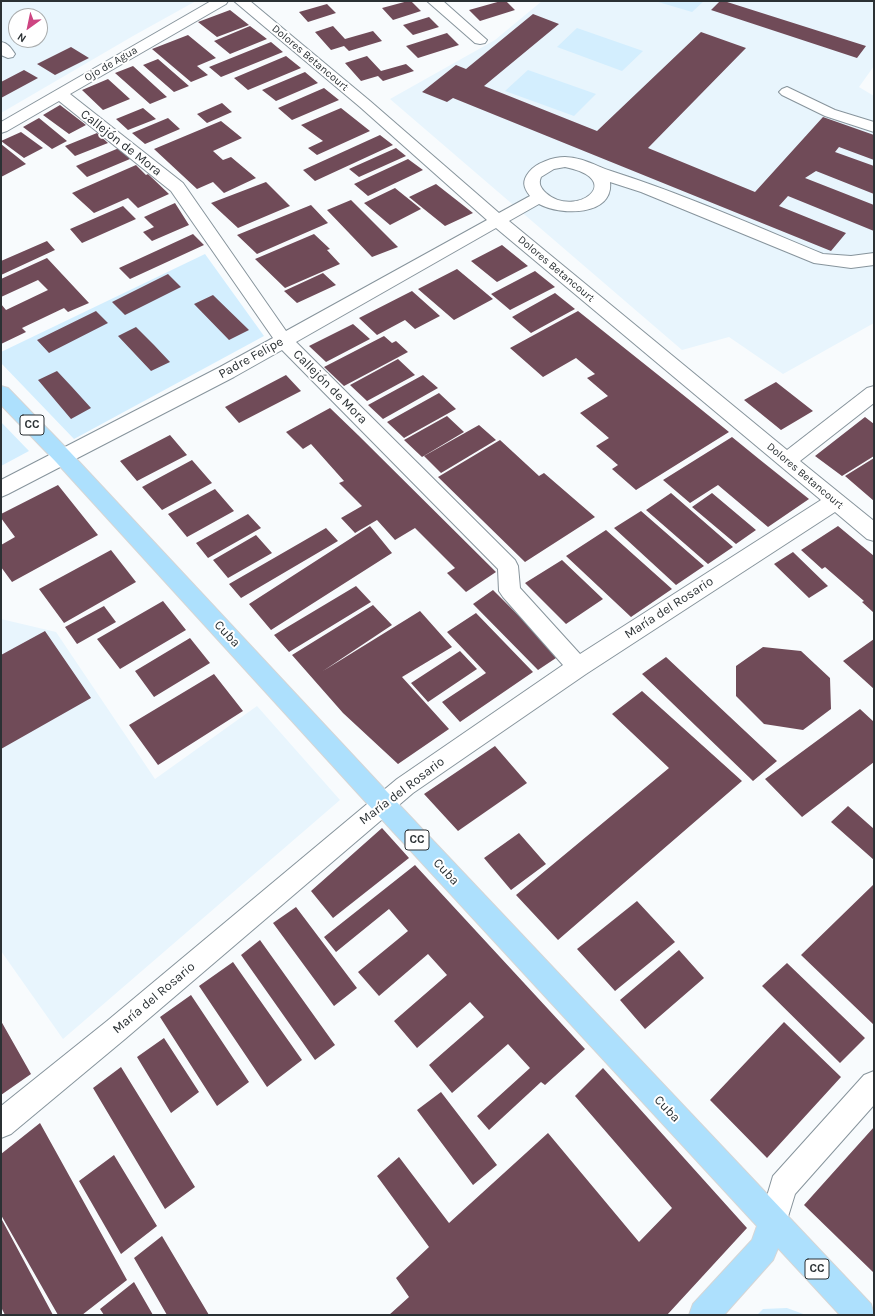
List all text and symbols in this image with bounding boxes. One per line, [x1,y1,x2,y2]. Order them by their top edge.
north arrow [8,8,48,48]
street label: Dolores Betancourt [269,22,351,94]
text: N [15,30,29,45]
street label: Ojo de Agua [82,43,140,85]
street label: Callejón de Mora [77,106,165,180]
street label: Dolores Betancourt [515,233,597,305]
street label: Padre Felipe [216,334,286,382]
street label: Callejón de Mora [290,347,370,427]
road number: CC [20,415,44,435]
street label: Dolores Betancourt [764,440,846,512]
street label: María del Rosario [622,573,716,643]
street label: Cuba [211,617,243,651]
street label: María del Rosario [356,754,448,828]
road number: CC [405,830,429,850]
street label: Cuba [430,855,462,889]
street label: María del Rosario [110,959,198,1037]
street label: Cuba [651,1092,683,1126]
road number: CC [805,1259,829,1279]

